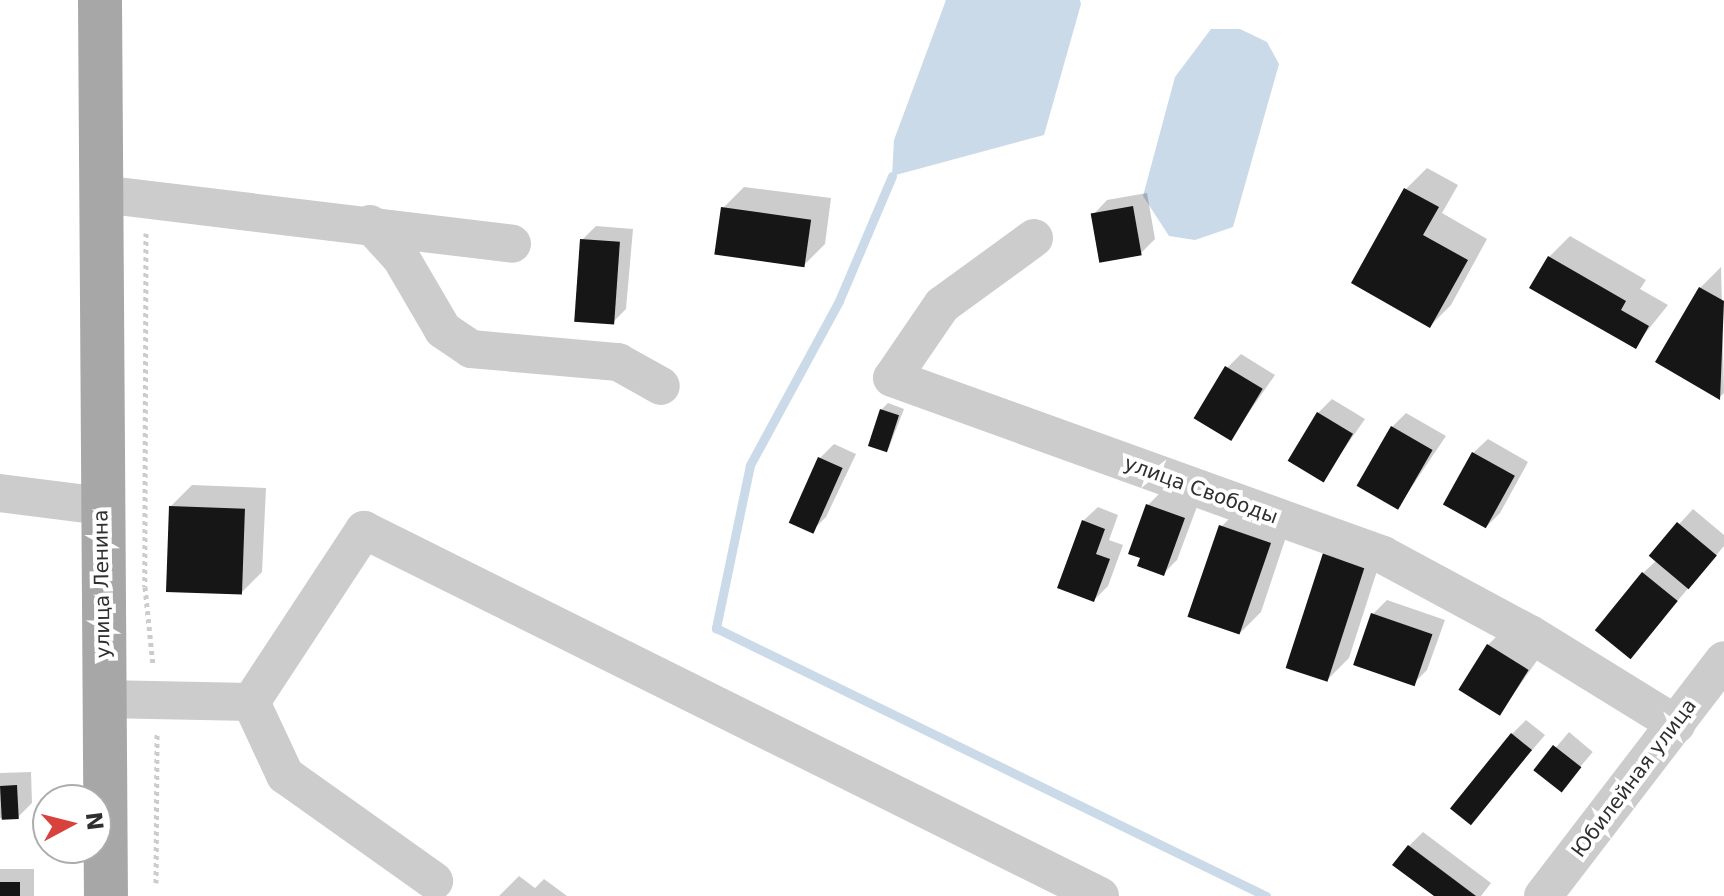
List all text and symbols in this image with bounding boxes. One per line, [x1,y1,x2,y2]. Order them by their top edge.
street label: улица Свободы [1121,451,1281,529]
street label: улица Ленина [89,510,115,658]
street label: Юбилейная улица [1567,694,1701,862]
north arrow [32,784,112,864]
text: N [81,811,108,832]

